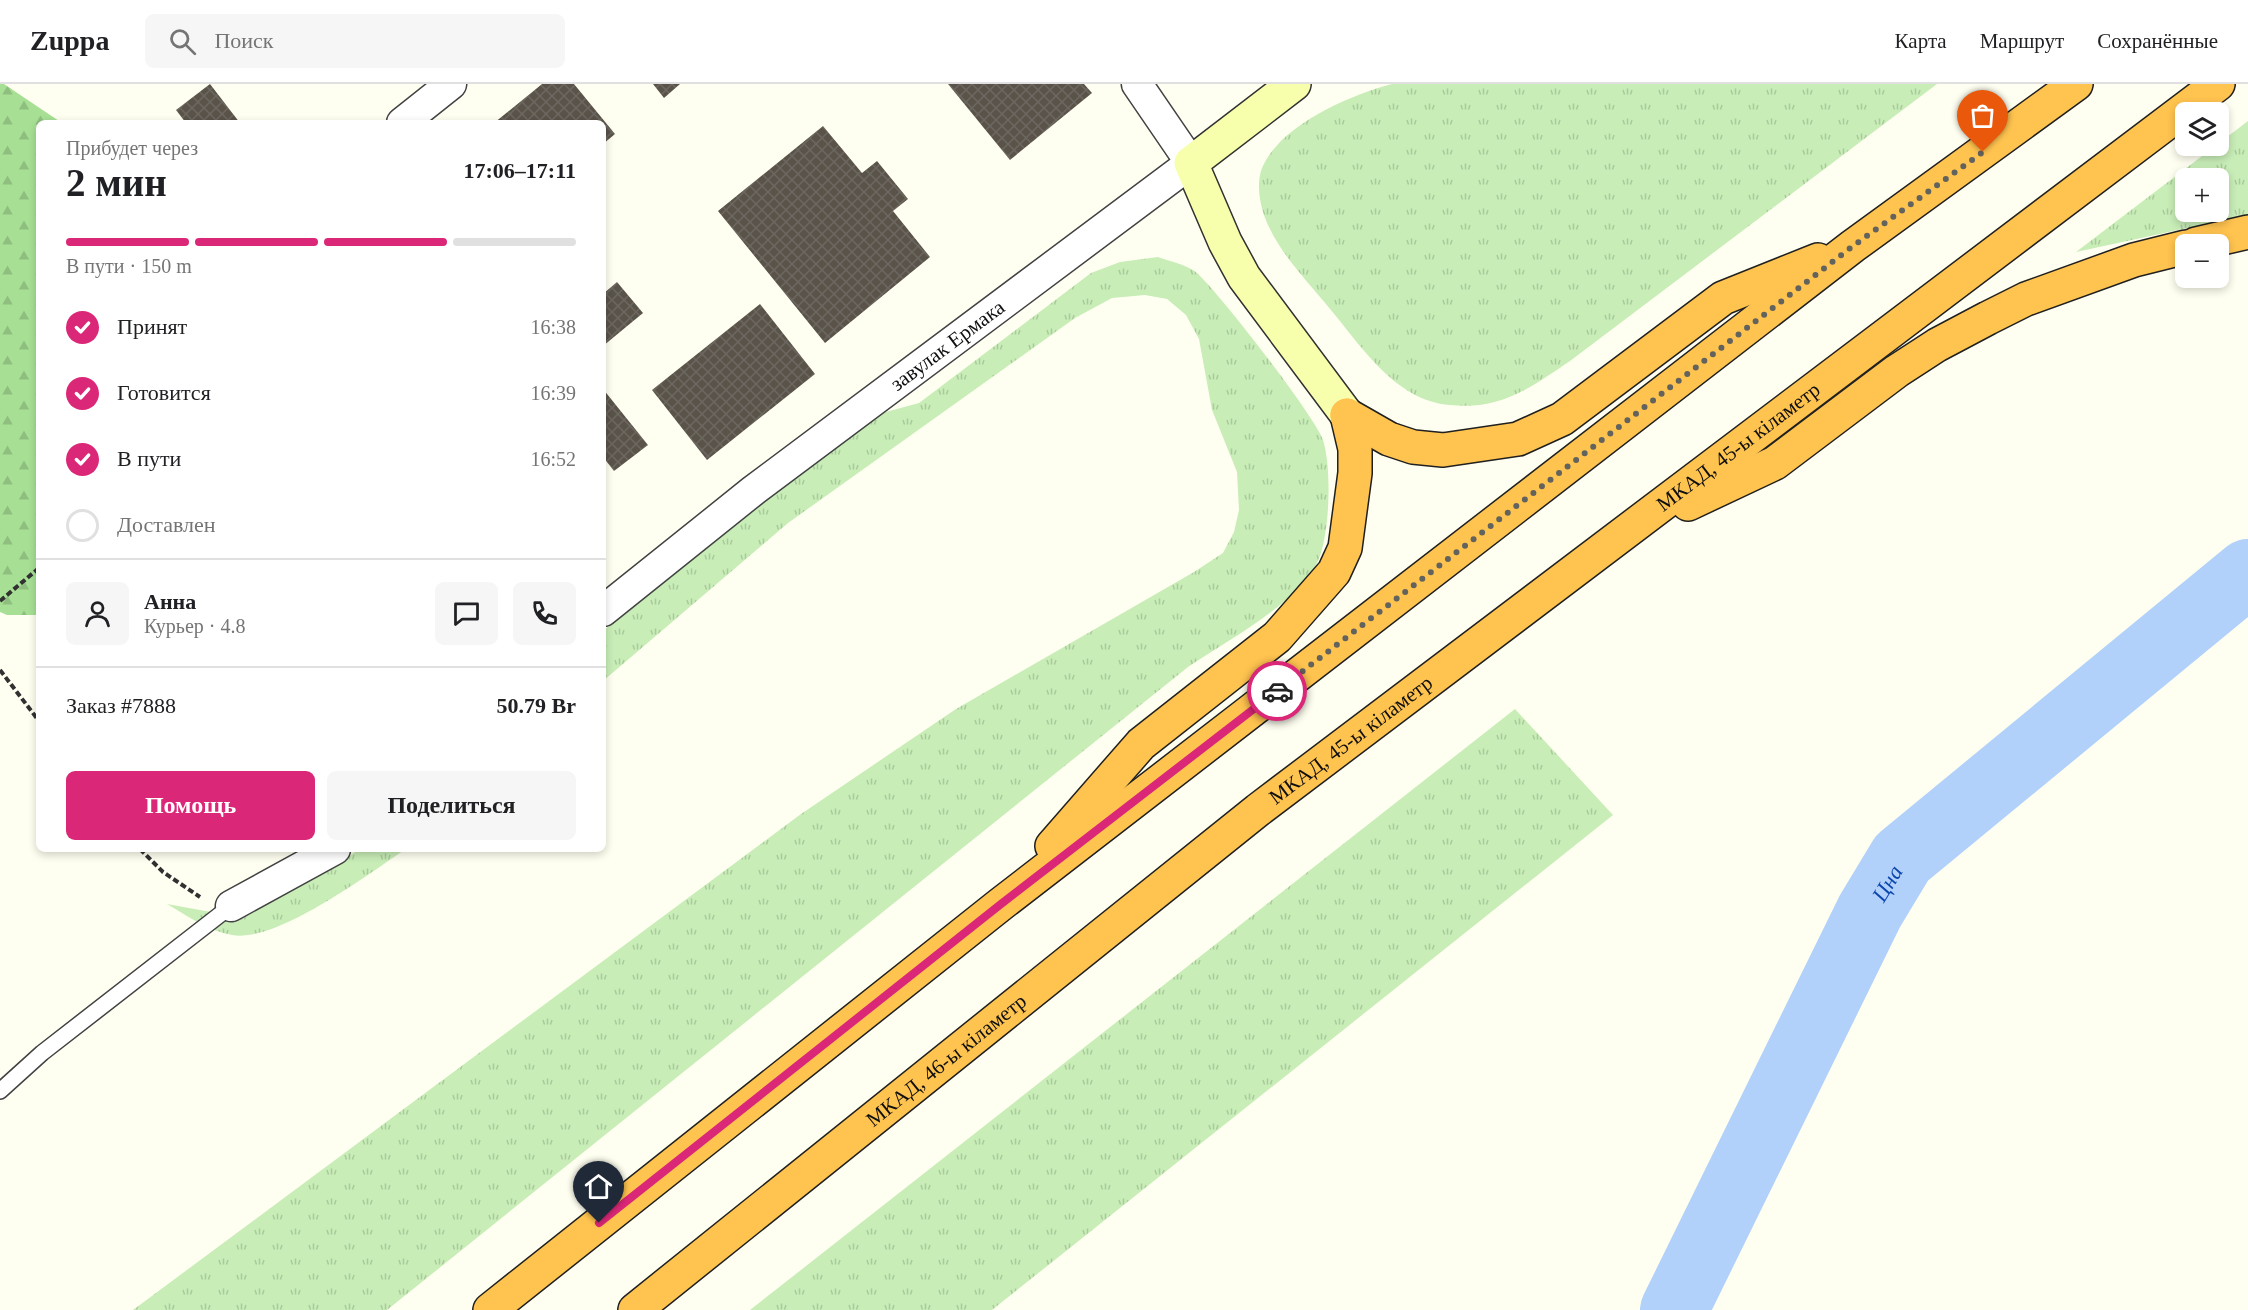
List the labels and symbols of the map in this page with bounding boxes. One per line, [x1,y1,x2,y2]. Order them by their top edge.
pin [1957,90,2008,152]
street label: завулак Ермака [886,294,1010,396]
street label: МКАД, 45-ы кіламетр [1652,377,1825,516]
courier [1247,661,1307,721]
street label: МКАД, 45-ы кіламетр [1264,670,1437,809]
water label: Цна [1866,861,1907,907]
street label: МКАД, 46-ы кіламетр [861,989,1031,1132]
pin [573,1161,624,1223]

